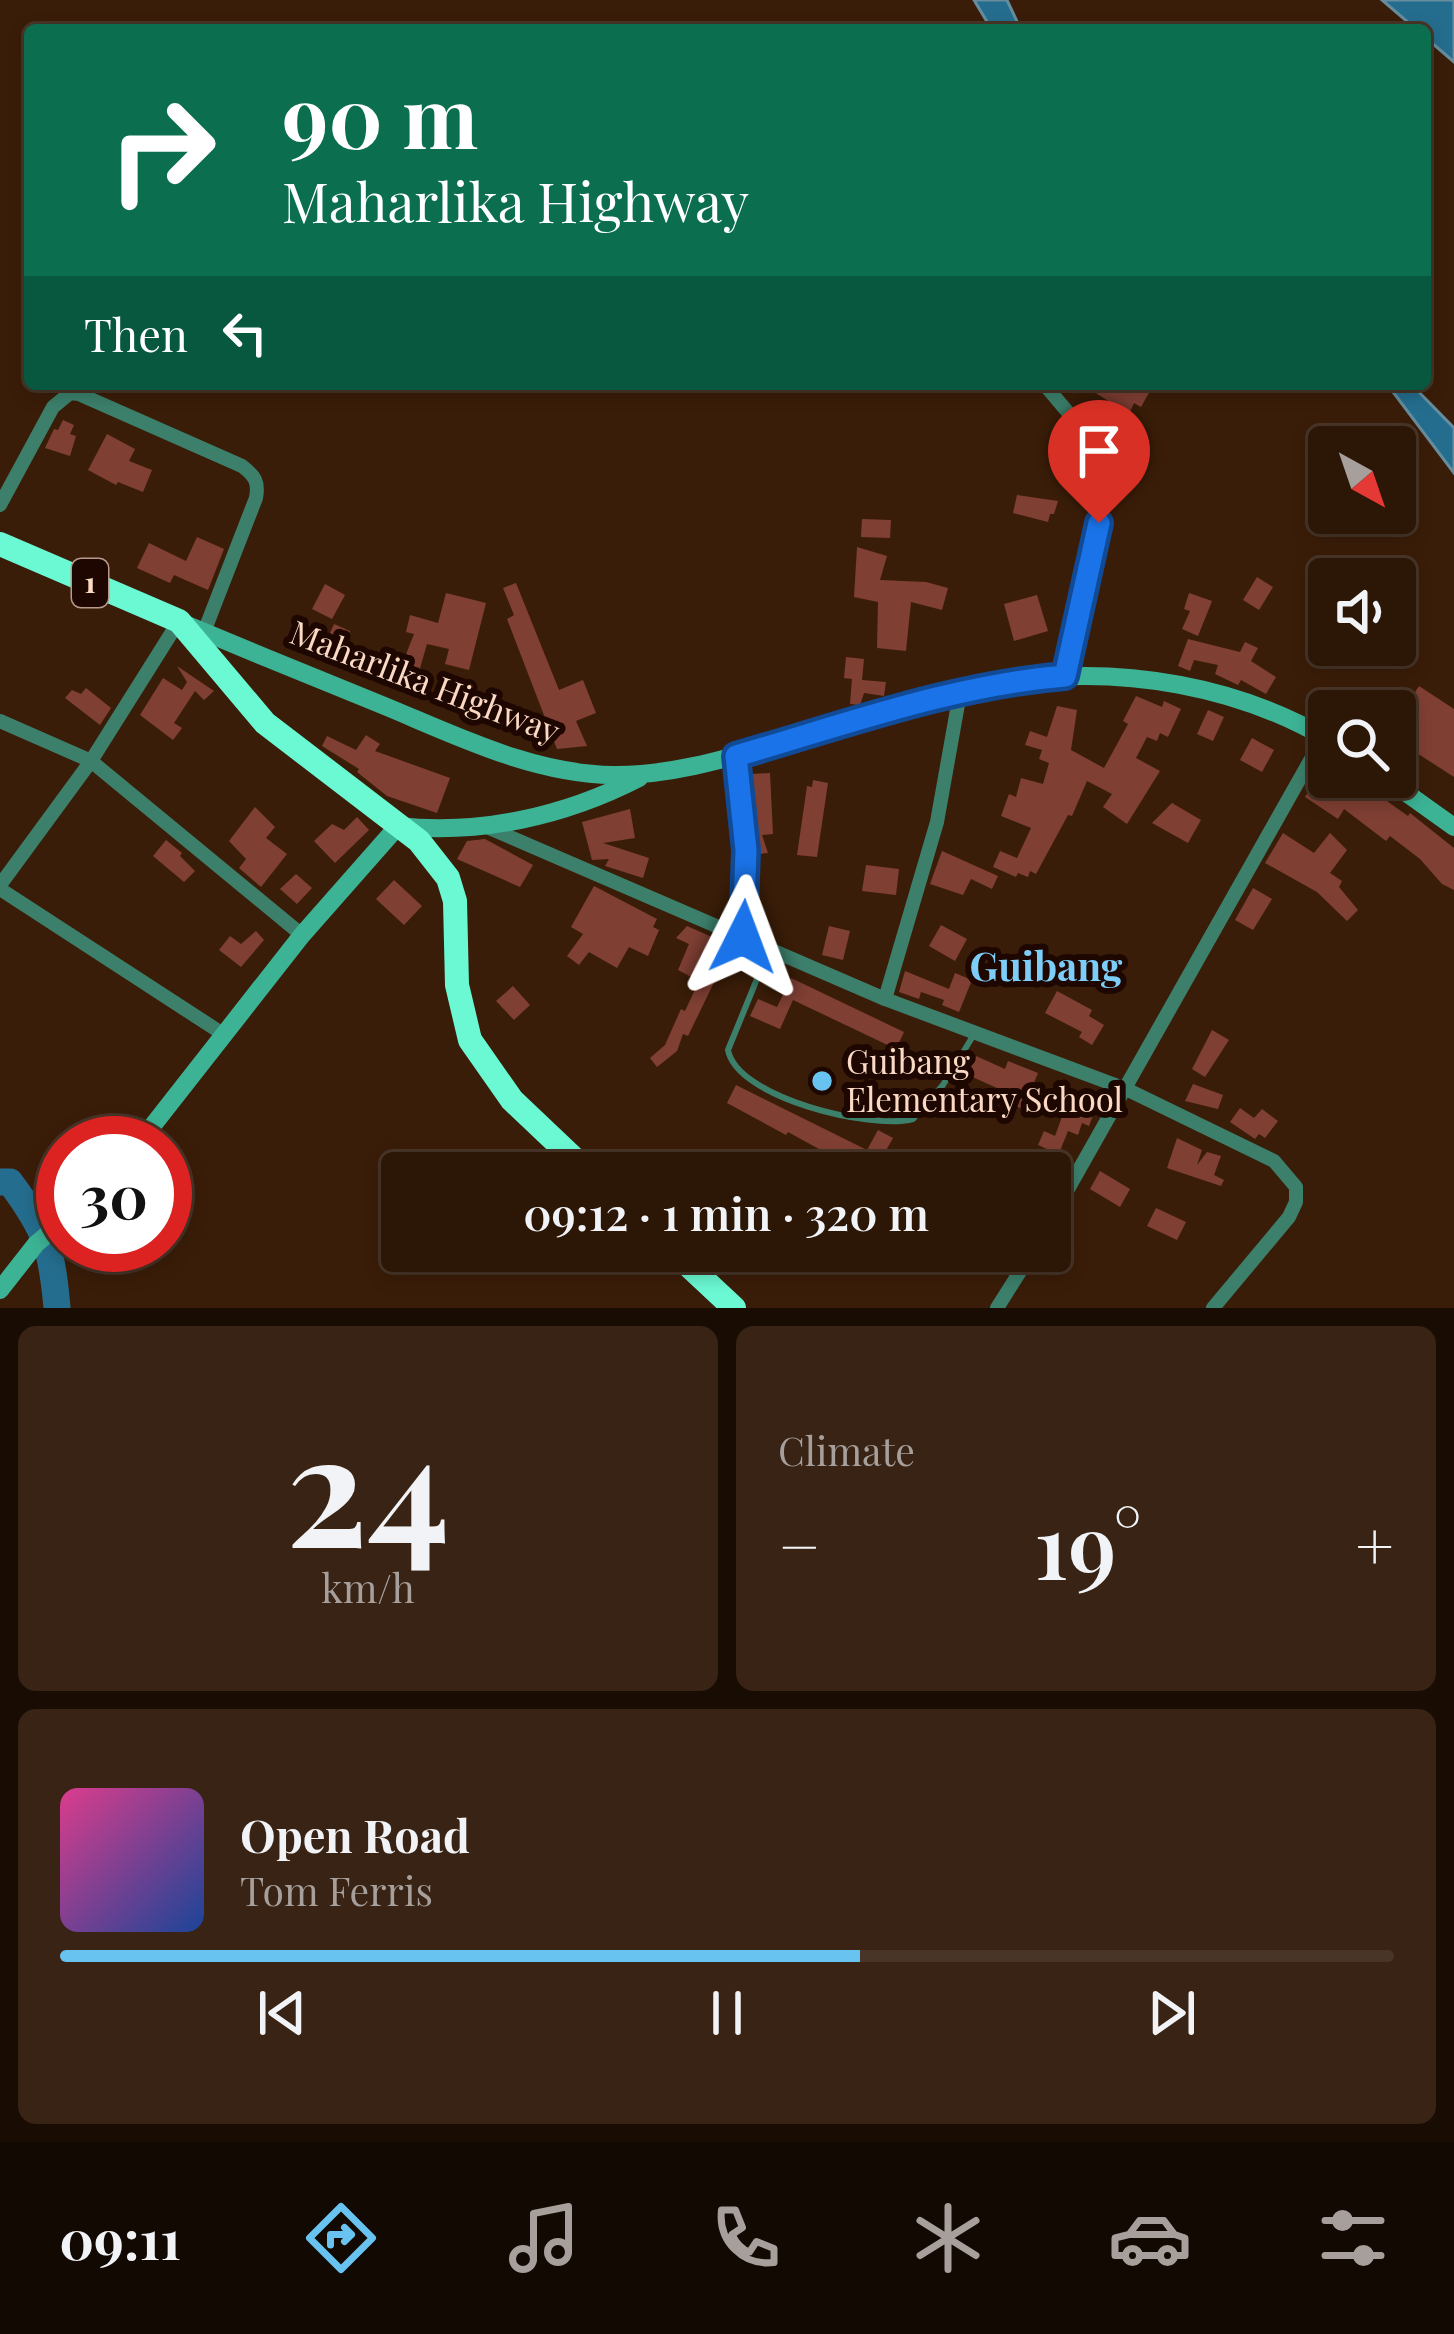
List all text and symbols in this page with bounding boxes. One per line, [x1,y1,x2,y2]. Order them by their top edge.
text: 90 m [282,58,478,170]
icon: right [84,72,240,228]
text: Maharlika Highway [282,165,749,237]
icon: left [212,300,278,366]
text: Then [84,303,188,363]
pin [1048,400,1150,523]
icon: arrive [1066,418,1132,484]
north arrow [1308,426,1416,534]
map controls [1308,426,1416,798]
button: sound [1308,558,1416,666]
road number: 1 [72,559,108,607]
street label: Maharlika Highway [285,608,567,752]
button: search [1308,690,1416,798]
position arrow [680,874,806,1000]
district label: Guibang [970,939,1123,991]
place label: Guibang Elementary School [846,1038,1123,1120]
marker: Guibang Elementary School [809,1068,835,1094]
speed limit sign: 30 [36,1116,192,1272]
text: 09:12 · 1 min · 320 m [523,1182,929,1242]
text: 24 [286,1379,450,1587]
text: Climate [778,1424,915,1476]
text: 19° [1034,1483,1142,1603]
text: − [778,1500,821,1588]
text: + [1355,1500,1394,1588]
text: km/h [321,1561,415,1613]
text: Open Road [240,1804,470,1864]
text: Tom Ferris [240,1864,433,1916]
icon: previous [249,1980,315,2046]
icon: pause [694,1980,760,2046]
icon: next [1139,1980,1205,2046]
icon: directions [299,2196,383,2280]
icon: music [502,2196,586,2280]
icon: phone [704,2196,788,2280]
icon: climate [906,2196,990,2280]
icon: car [1108,2196,1192,2280]
icon: filters [1311,2196,1395,2280]
text: 09:11 [59,2202,181,2274]

